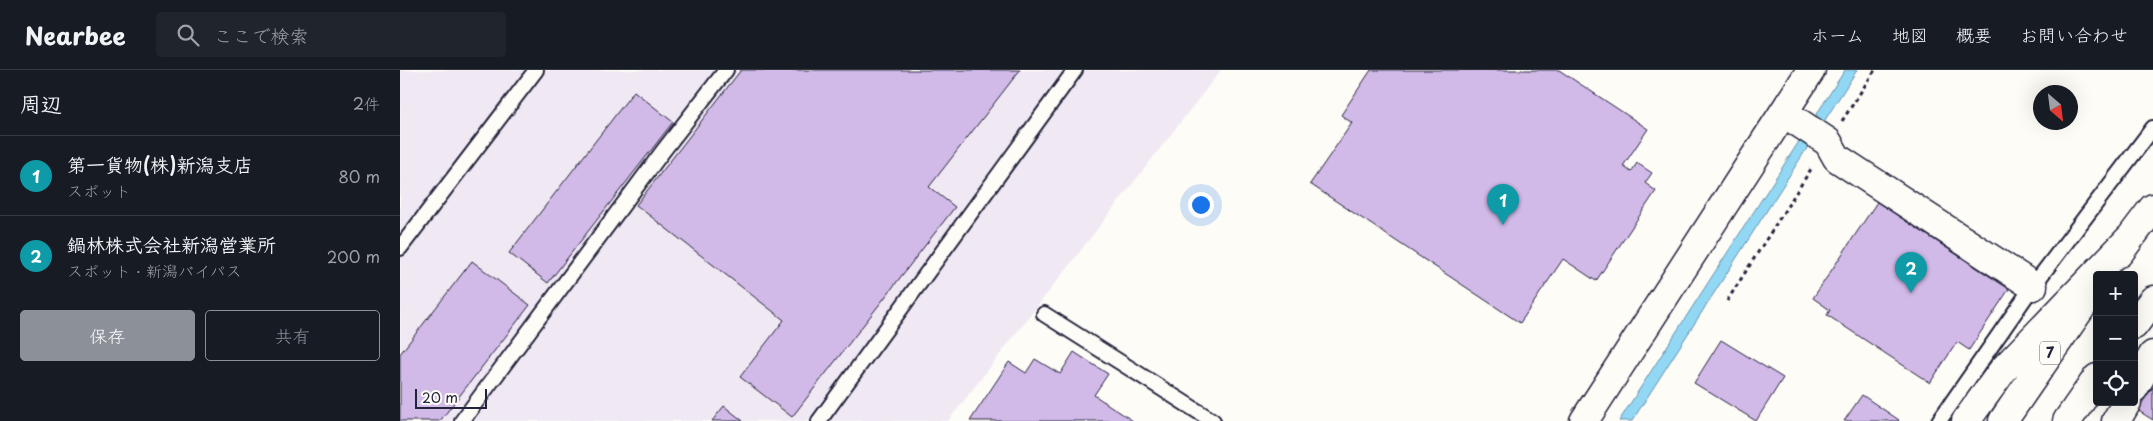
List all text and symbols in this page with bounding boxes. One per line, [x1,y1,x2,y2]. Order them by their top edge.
search box [156,12,506,57]
text: Nearbee [25,17,126,53]
icon: search [174,21,202,49]
text: ここで検索 [214,21,309,49]
text: ホーム [1811,21,1864,48]
text: 地図 [1892,21,1928,48]
text: 概要 [1956,21,1992,48]
text: お問い合わせ [2020,21,2128,48]
north arrow [2033,85,2078,130]
text: 周辺 [20,87,62,119]
text: 2件 [353,91,380,115]
text: 第一貨物(株)新潟支店 [67,150,252,178]
text: 1 [32,164,40,188]
text: 80 m [338,164,380,188]
text: スポット [67,178,131,202]
pin: 1 [1487,184,1519,225]
your location [1188,192,1214,218]
text: 鍋林株式会社新潟営業所 [67,230,276,258]
text: 2 [30,244,42,268]
text: 200 m [327,244,380,268]
pin: 2 [1895,252,1927,293]
text: スポット · 新潟バイパス [67,258,242,282]
map controls [2093,271,2138,406]
button: + [2093,271,2138,316]
button: 保存 [20,310,195,361]
button: 共有 [205,310,380,361]
button: − [2093,316,2138,361]
road number: 7 [2040,342,2060,364]
button: locate [2093,361,2138,406]
scale bar [415,386,488,409]
text: 20 m [422,387,458,408]

